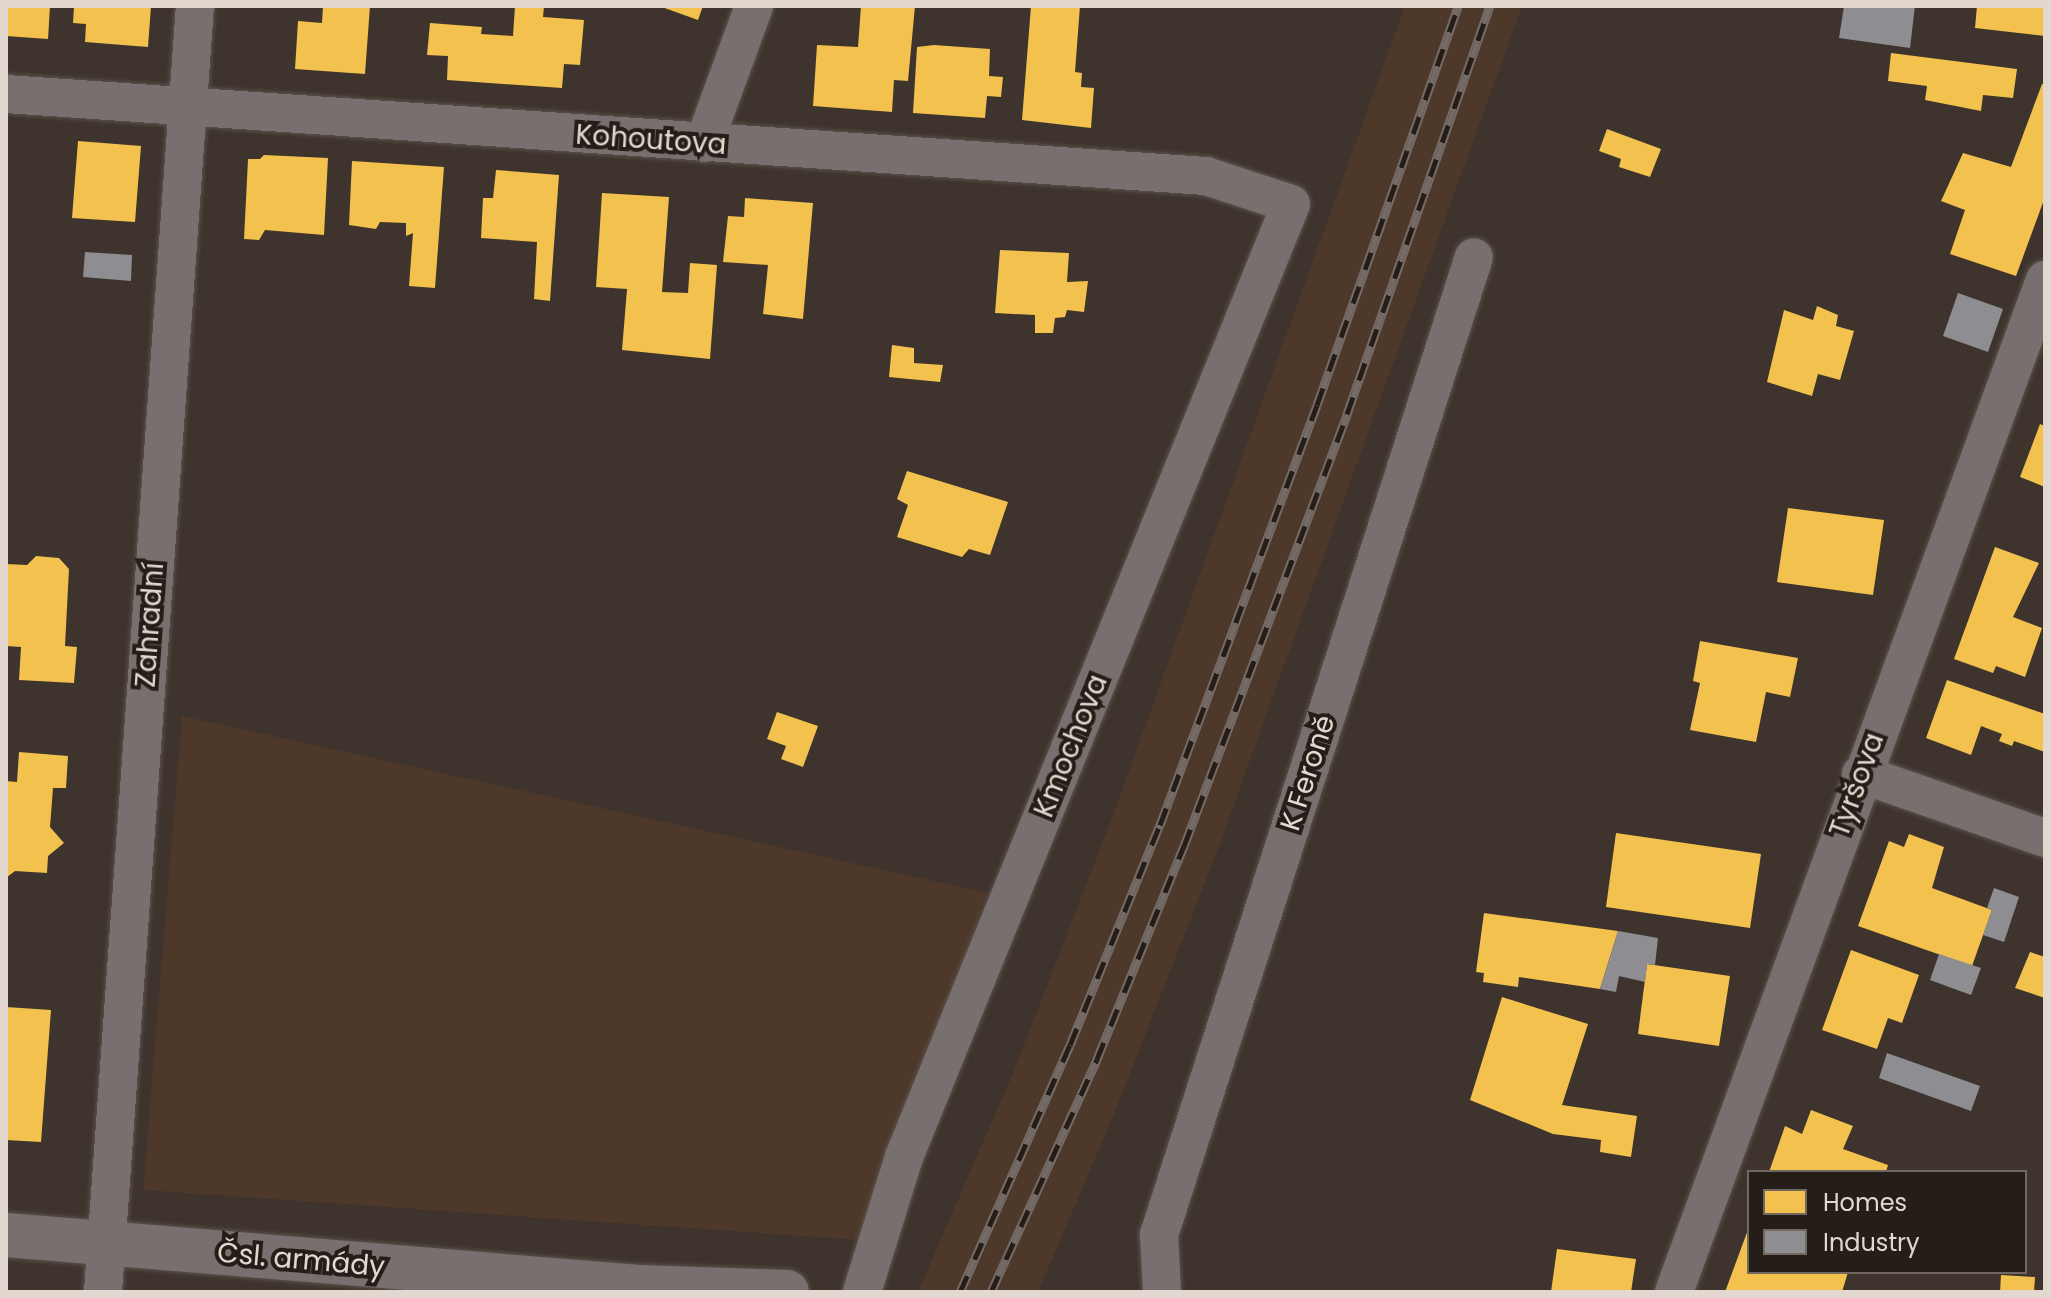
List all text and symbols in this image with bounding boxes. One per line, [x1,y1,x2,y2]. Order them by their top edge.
street label: Kohoutova [574,118,728,162]
street label: Zahradní [129,561,171,689]
street label: Kmochova [1027,670,1115,822]
street label: K Feroně [1274,711,1342,835]
street label: Tyršova [1823,728,1891,842]
legend [1747,1170,2027,1274]
text: Homes [1823,1186,1907,1219]
text: Industry [1823,1226,1920,1259]
street label: Čsl. armády [216,1236,386,1284]

